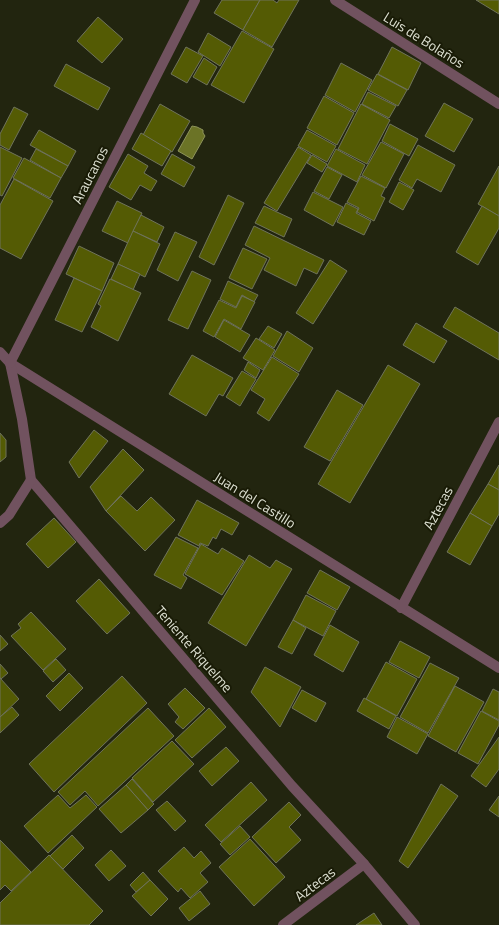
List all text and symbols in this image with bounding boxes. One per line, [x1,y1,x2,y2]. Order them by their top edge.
street label: Luis de Bolaños [380,6,469,73]
street label: Araucanos [66,142,113,207]
street label: Juan del Castillo [210,466,300,533]
street label: Aztecas [417,482,458,533]
street label: Teniente Riquelme [151,601,238,697]
street label: Aztecas [290,861,340,906]

